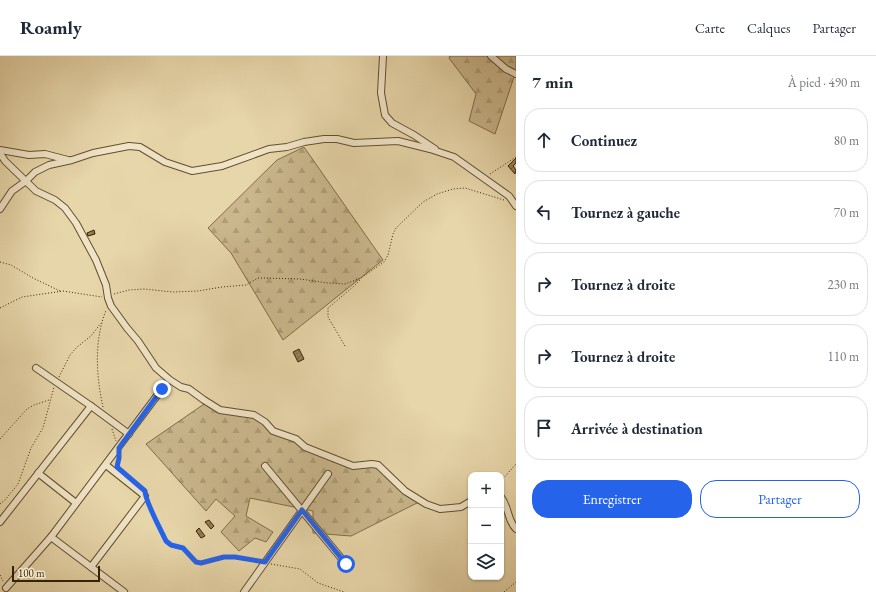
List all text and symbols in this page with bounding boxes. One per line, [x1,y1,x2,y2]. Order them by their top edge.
text: Roamly [20,15,82,40]
text: Carte [695,19,725,37]
text: Calques [747,19,791,37]
text: Partager [813,19,856,37]
text: 7 min [532,71,573,93]
text: À pied · 490 m [788,74,860,91]
icon: ahead [533,129,555,151]
text: Continuez [571,131,637,150]
text: 80 m [834,132,859,149]
icon: left [533,201,555,223]
text: Tournez à gauche [571,203,680,222]
text: 70 m [834,204,859,221]
icon: right [533,273,555,295]
text: Tournez à droite [571,275,675,294]
text: 230 m [828,276,859,293]
icon: right [533,345,555,367]
text: Tournez à droite [571,347,675,366]
text: 110 m [828,348,859,365]
route end [153,380,171,398]
icon: arrive [533,417,555,439]
text: Arrivée à destination [571,419,703,438]
map controls [468,472,504,580]
button: + [468,472,504,508]
button: Enregistrer [532,480,692,518]
button: Partager [700,480,860,518]
button: − [468,508,504,544]
button: layers [468,544,504,580]
route start [337,555,355,573]
scale bar [12,564,100,583]
text: 100 m [18,566,45,580]

